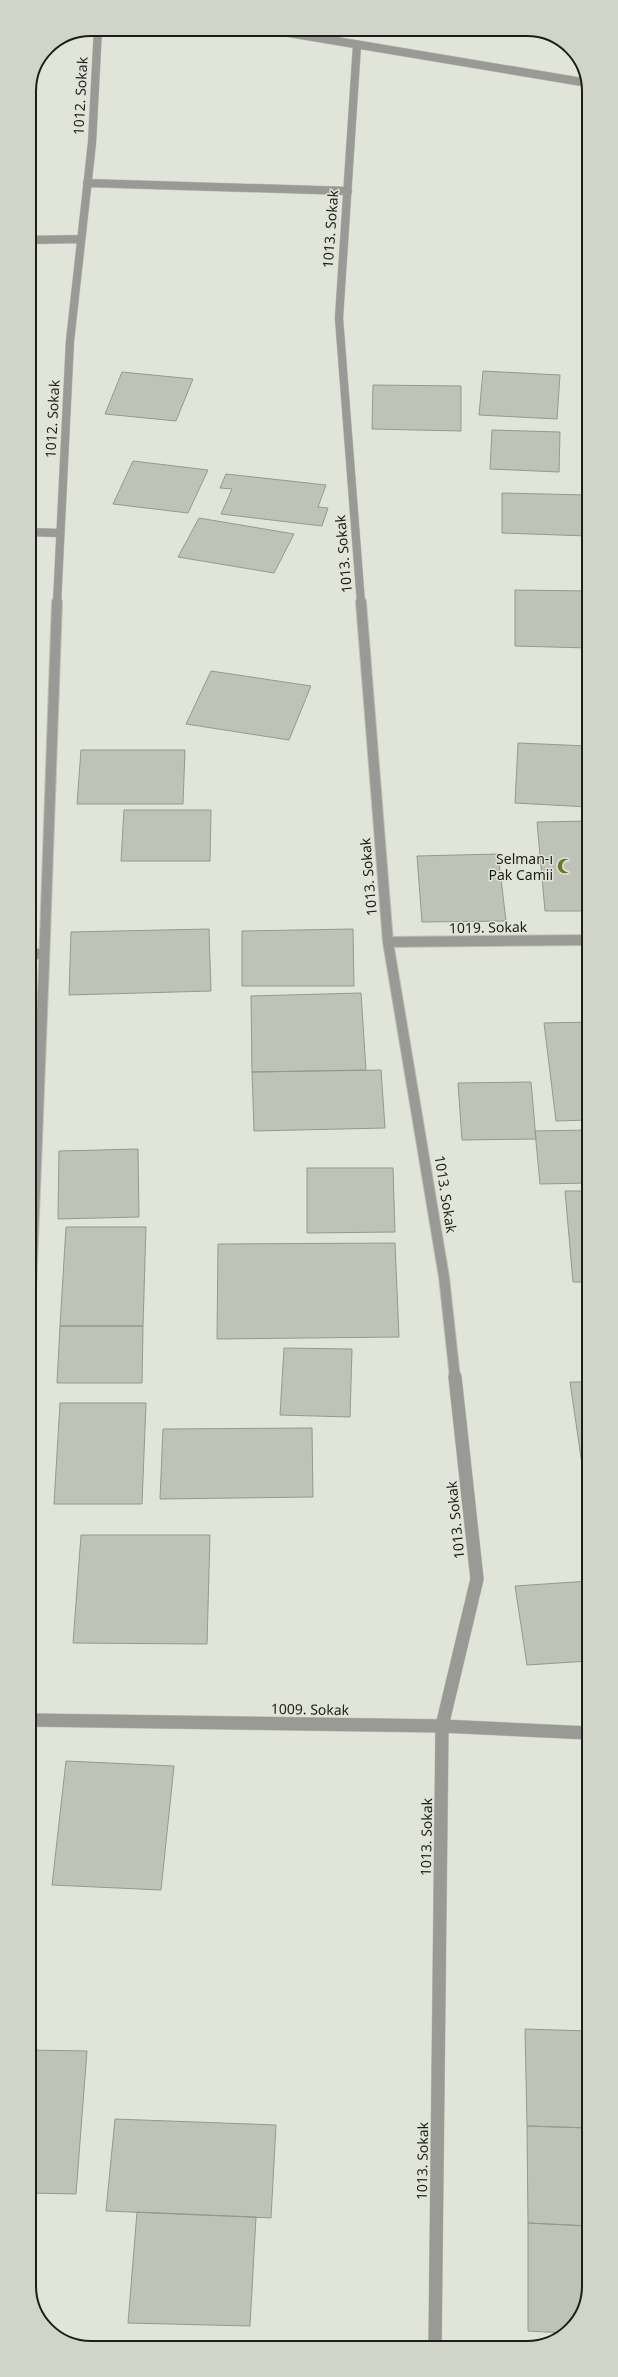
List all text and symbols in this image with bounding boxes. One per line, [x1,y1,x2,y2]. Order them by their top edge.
street label: 1012. Sokak [68,56,92,136]
street label: 1013. Sokak [318,189,342,269]
street label: 1012. Sokak [40,379,64,459]
street label: 1013. Sokak [330,514,356,594]
street label: 1013. Sokak [355,837,381,917]
place label: Selman-ı Pak Camii [489,849,553,884]
mosque icon: Selman-ı Pak Camii [556,857,574,875]
street label: 1019. Sokak [449,917,528,937]
street label: 1013. Sokak [430,1154,462,1235]
street label: 1013. Sokak [441,1480,469,1560]
street label: 1009. Sokak [271,1699,350,1719]
street label: 1013. Sokak [416,1797,436,1876]
street label: 1013. Sokak [412,2121,432,2200]

